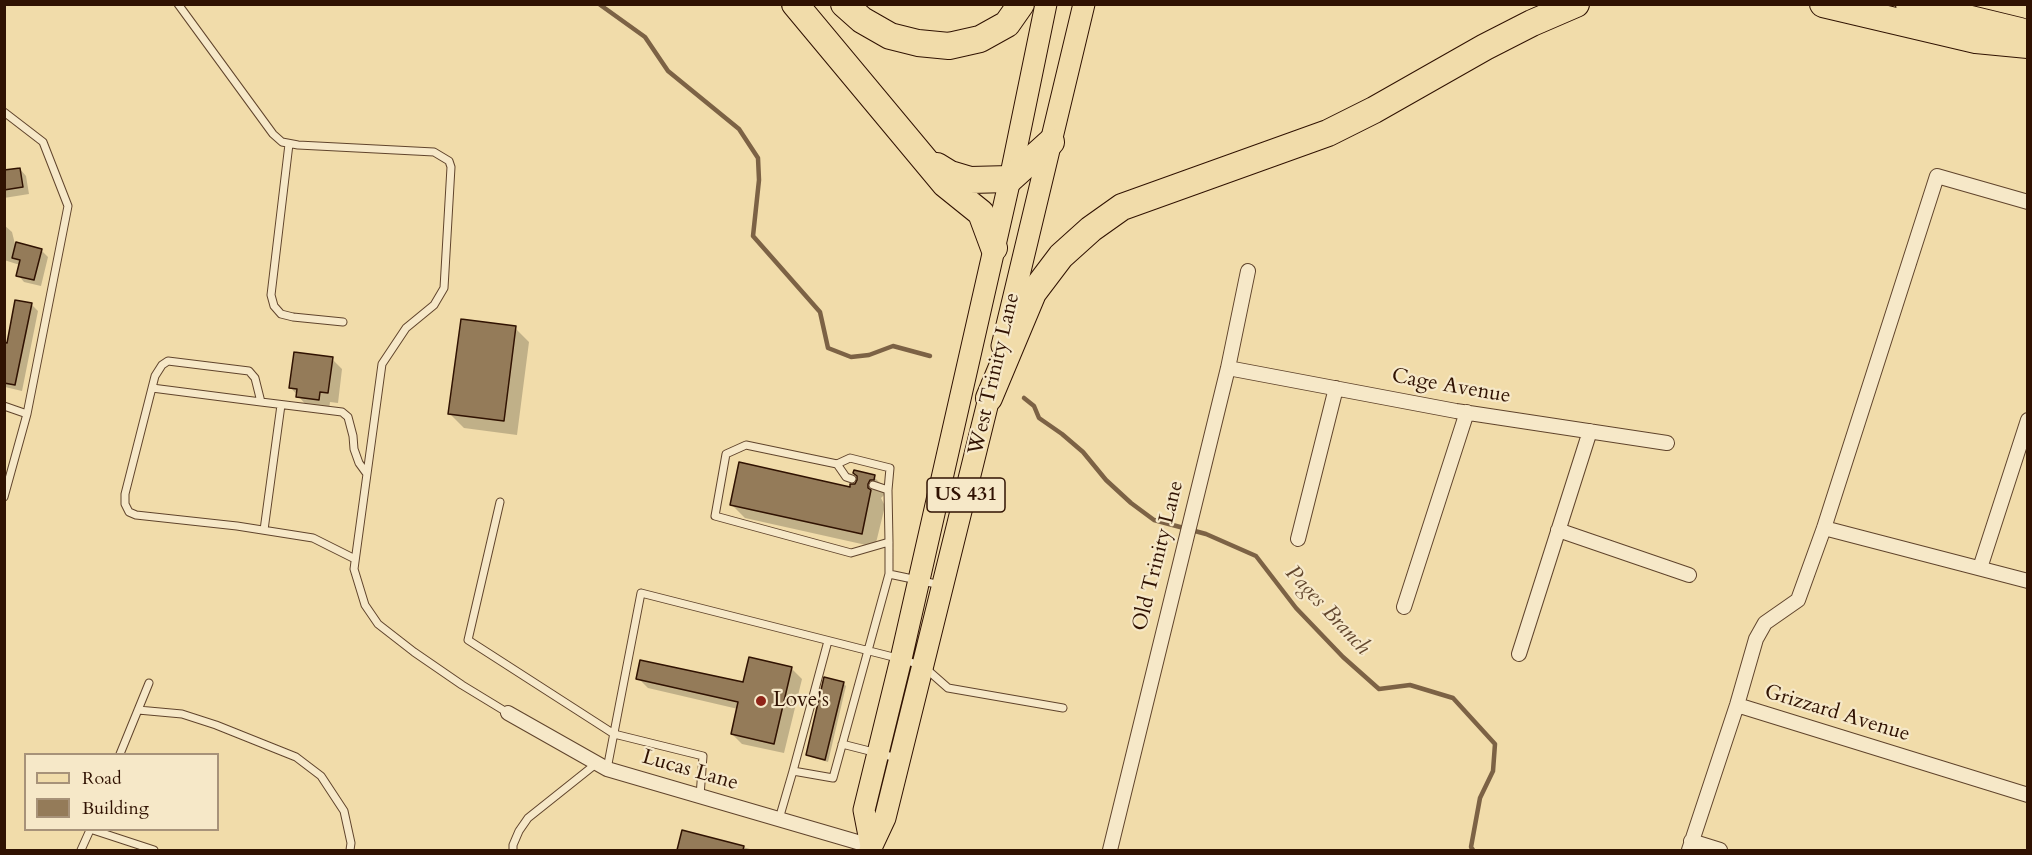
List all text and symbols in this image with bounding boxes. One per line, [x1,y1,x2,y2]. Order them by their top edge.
street label: West Trinity Lane [964,291,1026,457]
street label: Cage Avenue [1390,364,1512,410]
road number: US 431 [927,478,1005,512]
street label: Old Trinity Lane [1128,478,1190,634]
water label: Pages Branch [1279,561,1375,661]
street label: Grizzard Avenue [1761,680,1913,748]
place label: Love's [773,688,829,714]
marker: Love's [754,694,768,708]
street label: Lucas Lane [639,745,741,797]
legend [24,753,219,831]
text: Road [82,766,122,791]
text: Building [82,796,149,821]

